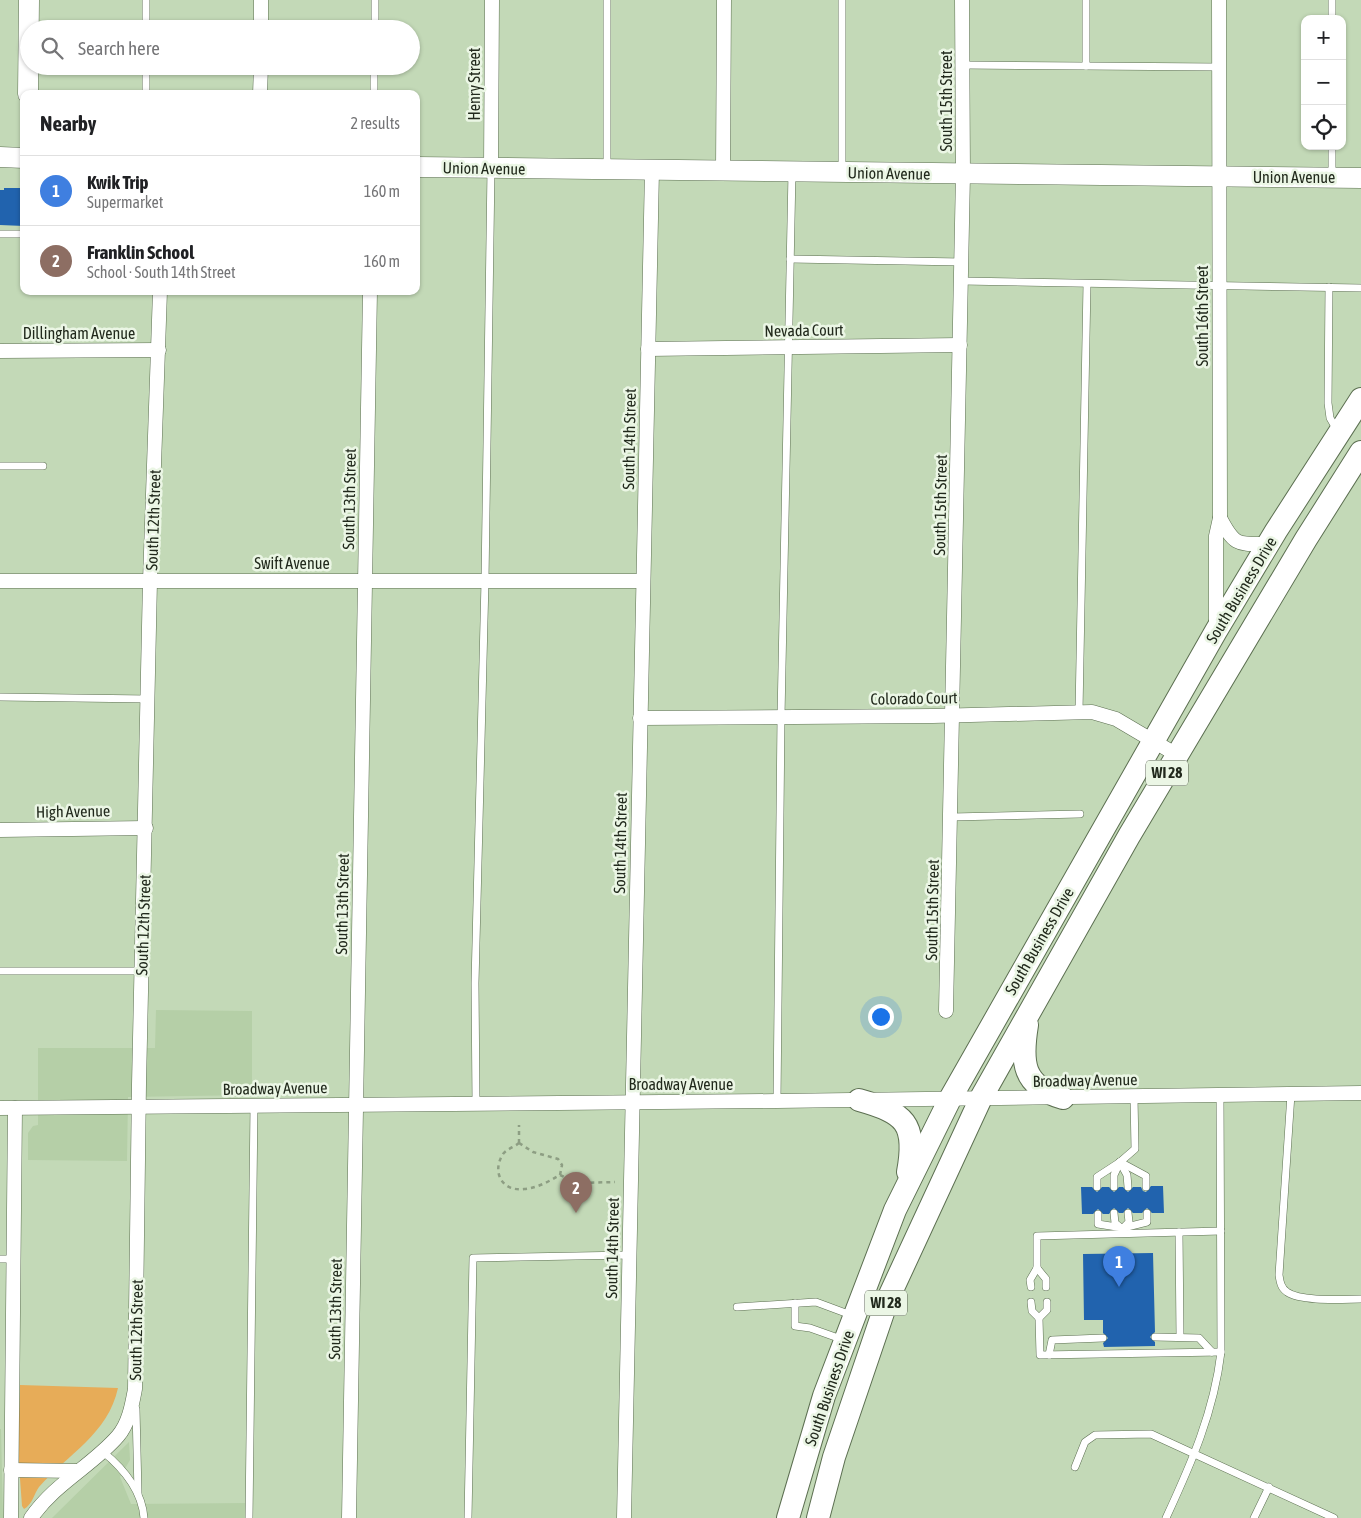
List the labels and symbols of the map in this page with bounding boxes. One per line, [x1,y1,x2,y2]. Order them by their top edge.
street label: Henry Street [465,47,484,120]
street label: South 15th Street [937,50,955,152]
street label: Union Avenue [443,158,525,178]
street label: Union Avenue [848,163,930,183]
street label: Union Avenue [1253,168,1335,186]
street label: South 16th Street [1193,265,1211,367]
street label: Nevada Court [764,320,844,340]
street label: Dillingham Avenue [23,324,135,343]
street label: South 14th Street [619,388,639,490]
street label: South 13th Street [339,448,359,550]
street label: South 15th Street [930,454,950,556]
street label: South 12th Street [142,469,164,571]
street label: South Business Drive [1202,534,1280,646]
street label: Swift Avenue [254,554,330,572]
street label: Colorado Court [870,688,958,708]
road number: WI 28 [1146,760,1188,786]
street label: South 14th Street [610,792,630,894]
street label: High Avenue [36,801,110,822]
street label: South 13th Street [332,853,352,955]
street label: South 15th Street [922,859,942,961]
street label: South 12th Street [132,874,154,976]
street label: South Business Drive [1001,884,1077,998]
your location [868,1004,894,1030]
street label: Broadway Avenue [1032,1070,1138,1091]
street label: Broadway Avenue [629,1075,733,1094]
street label: Broadway Avenue [222,1078,328,1099]
pin: 2 [560,1172,592,1213]
street label: South 14th Street [602,1197,622,1299]
pin: 1 [1103,1246,1135,1287]
street label: South 13th Street [325,1258,345,1360]
street label: South 12th Street [126,1279,146,1381]
road number: WI 28 [865,1290,907,1316]
street label: South Business Drive [801,1328,857,1448]

